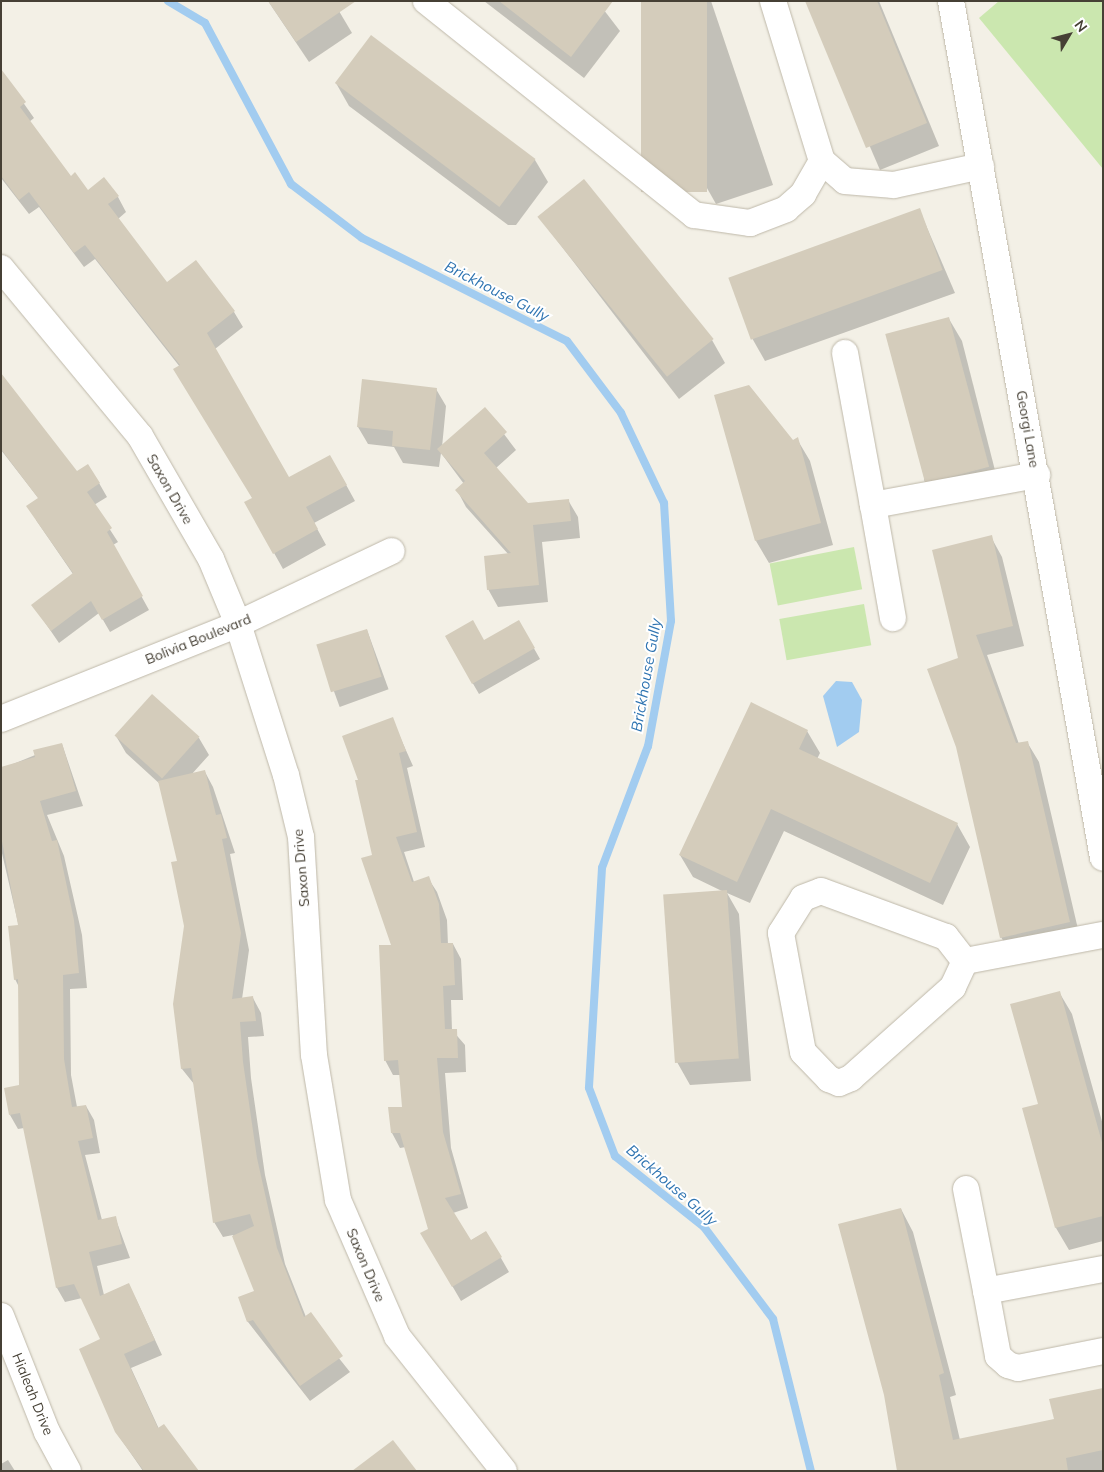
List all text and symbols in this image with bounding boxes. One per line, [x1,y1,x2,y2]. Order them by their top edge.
north arrow [1044,10,1094,60]
text: N [1071,16,1091,36]
water label: Brickhouse Gully [442,257,552,325]
street label: Georgi Lane [1013,389,1043,469]
street label: Saxon Drive [143,451,197,527]
street label: Bolivia Boulevard [143,610,253,668]
water label: Brickhouse Gully [627,617,665,733]
street label: Saxon Drive [289,828,313,908]
water label: Brickhouse Gully [623,1141,721,1229]
street label: Saxon Drive [343,1226,389,1304]
street label: Hialeah Drive [9,1350,57,1438]

